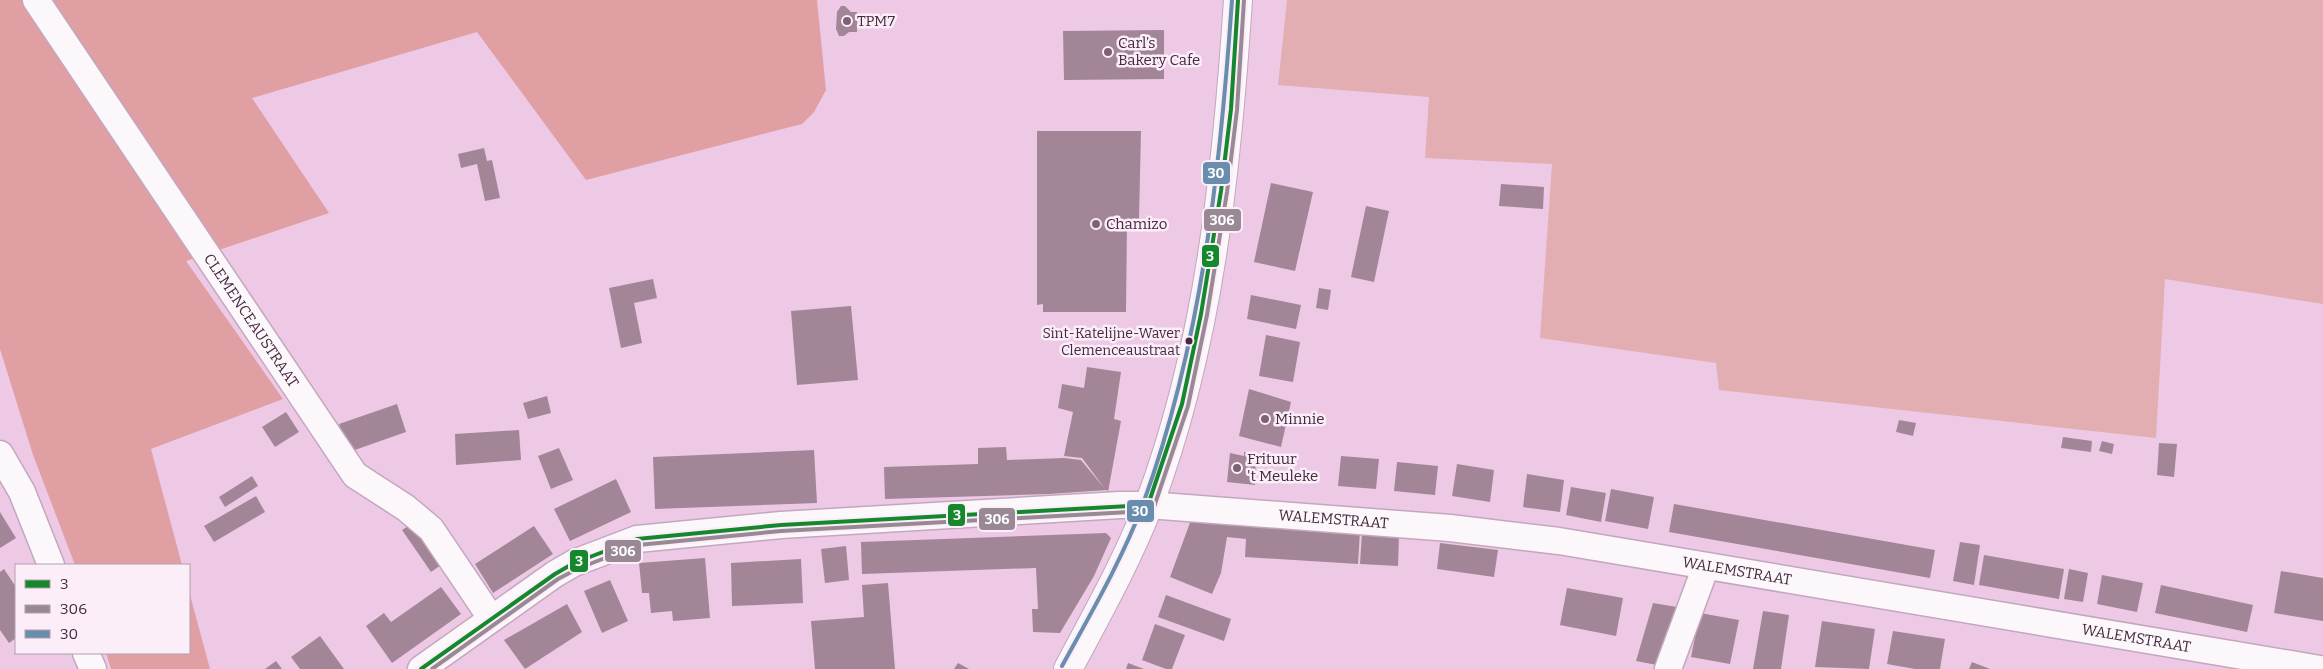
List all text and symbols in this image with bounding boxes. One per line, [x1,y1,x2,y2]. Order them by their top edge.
place label: TPM7 [857,12,895,30]
marker: TPM7 [841,15,853,27]
place label: Carl’s Bakery Cafe [1118,34,1200,69]
marker: Carl’s Bakery Cafe [1102,46,1114,58]
line badge: 30 [1202,161,1231,185]
text: 30 [1208,165,1225,182]
line badge: 306 [1203,208,1242,232]
text: 306 [1209,212,1235,229]
place label: Chamizo [1106,215,1167,233]
marker: Chamizo [1090,218,1102,230]
line badge: 3 [1201,244,1220,268]
text: 3 [1206,248,1214,265]
street label: CLEMENCEAUSTRAAT [200,250,303,391]
place label: Sint-Katelijne-Waver Clemenceaustraat [1042,325,1180,359]
marker: Sint-Katelijne-Waver Clemenceaustraat [1184,336,1194,346]
place label: Minnie [1275,410,1325,428]
marker: Minnie [1259,413,1271,425]
place label: Frituur 't Meuleke [1247,450,1318,485]
marker: Frituur 't Meuleke [1231,462,1243,474]
line badge: 30 [1126,499,1155,523]
line badge: 3 [947,503,966,527]
text: 30 [1132,503,1149,520]
street label: WALEMSTRAAT [1278,506,1390,532]
text: 3 [953,507,961,524]
line badge: 306 [978,507,1016,531]
text: 306 [984,511,1010,528]
line badge: 306 [604,539,642,563]
text: 306 [610,543,636,560]
line badge: 3 [569,549,589,573]
text: 3 [575,553,583,570]
street label: WALEMSTRAAT [1681,553,1793,589]
legend [15,564,190,654]
text: 3 [60,575,69,593]
text: 306 [60,600,87,618]
street label: WALEMSTRAAT [2080,620,2193,656]
text: 30 [60,625,78,643]

